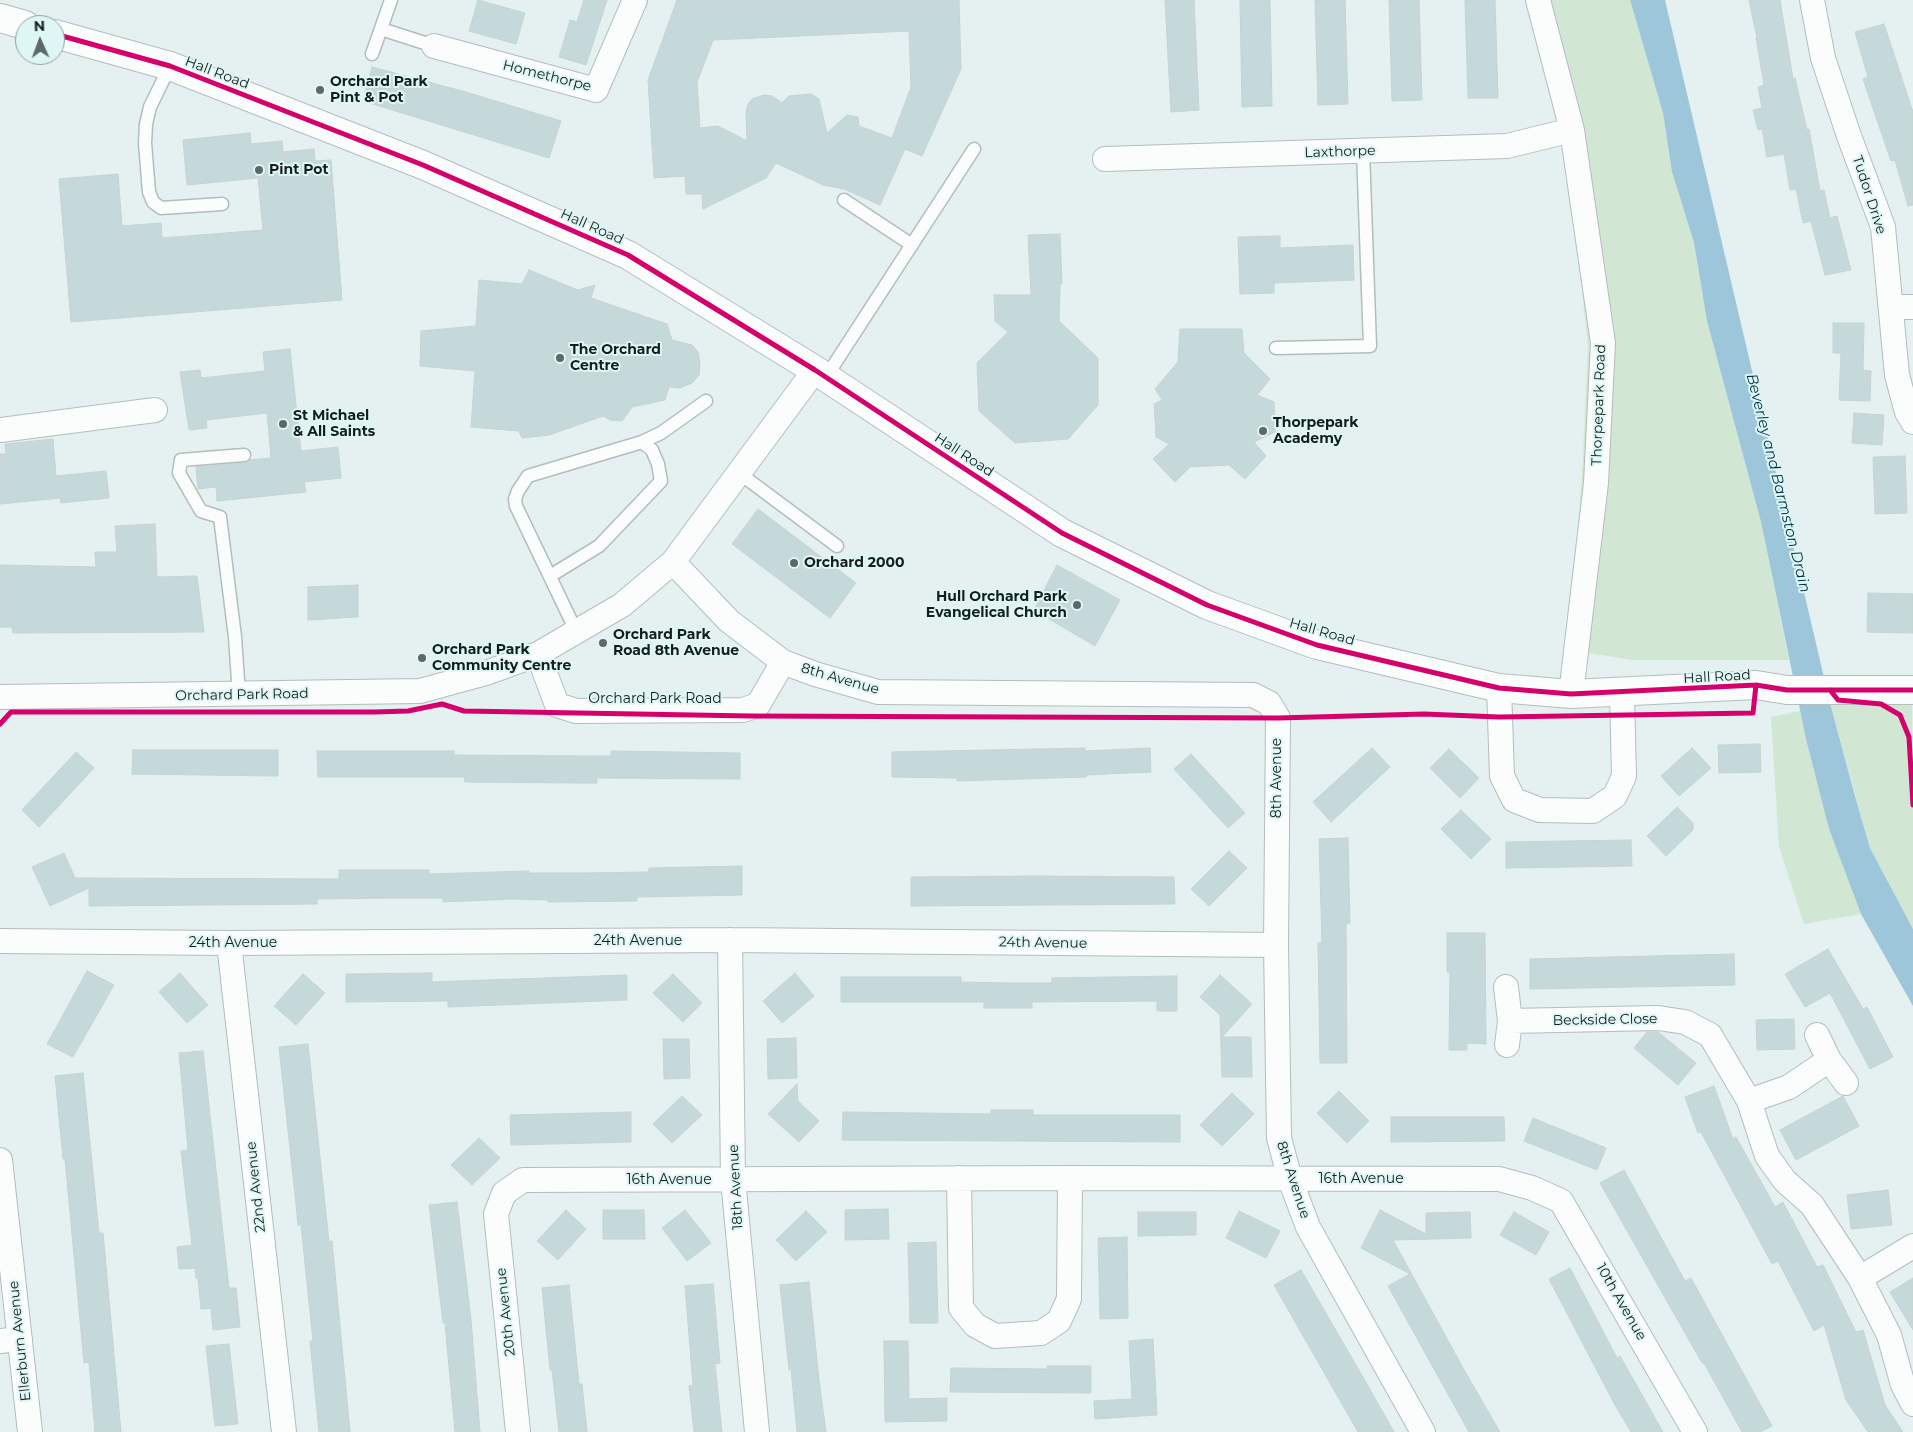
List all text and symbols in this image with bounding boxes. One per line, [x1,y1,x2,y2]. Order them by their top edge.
north arrow [15,15,65,65]
text: N [34,17,45,35]
street label: Hall Road [183,53,251,93]
street label: Homethorpe [501,57,593,95]
place label: Orchard Park Pint & Pot [330,74,428,106]
marker: Orchard Park Pint & Pot [314,84,326,96]
street label: Laxthorpe [1304,142,1376,162]
street label: Tudor Drive [1848,154,1890,236]
place label: Pint Pot [269,162,329,178]
marker: Pint Pot [253,164,265,176]
street label: Hall Road [558,206,626,248]
place label: The Orchard Centre [570,342,661,374]
street label: Thorpepark Road [1588,344,1610,466]
marker: The Orchard Centre [554,352,566,364]
water label: Beverley and Barmston Drain [1742,372,1814,594]
place label: St Michael & All Saints [293,408,375,441]
place label: Thorpepark Academy [1273,415,1358,448]
marker: St Michael & All Saints [277,418,289,430]
marker: Thorpepark Academy [1257,425,1269,437]
street label: Hall Road [931,430,997,480]
place label: Orchard 2000 [804,555,905,571]
marker: Orchard 2000 [788,557,800,569]
place label: Hull Orchard Park Evangelical Church [926,589,1067,622]
marker: Hull Orchard Park Evangelical Church [1071,599,1083,611]
street label: Hall Road [1287,615,1357,649]
place label: Orchard Park Road 8th Avenue [613,627,739,660]
marker: Orchard Park Road 8th Avenue [597,637,609,649]
place label: Orchard Park Community Centre [432,642,571,674]
marker: Orchard Park Community Centre [416,652,428,664]
street label: 8th Avenue [799,660,881,698]
street label: Hall Road [1683,667,1751,687]
street label: Orchard Park Road [175,685,309,705]
street label: Orchard Park Road [588,691,722,707]
street label: 8th Avenue [1269,738,1285,818]
street label: 24th Avenue [594,933,682,949]
street label: 24th Avenue [999,934,1087,952]
street label: 24th Avenue [189,935,277,951]
street label: Beckside Close [1552,1011,1658,1029]
street label: 8th Avenue [1273,1139,1313,1221]
street label: 22nd Avenue [243,1141,269,1233]
street label: 18th Avenue [725,1144,747,1230]
street label: 16th Avenue [1318,1171,1404,1187]
street label: 16th Avenue [626,1172,712,1188]
street label: 10th Avenue [1592,1261,1650,1343]
street label: 20th Avenue [493,1267,519,1357]
street label: Ellerburn Avenue [5,1280,35,1402]

